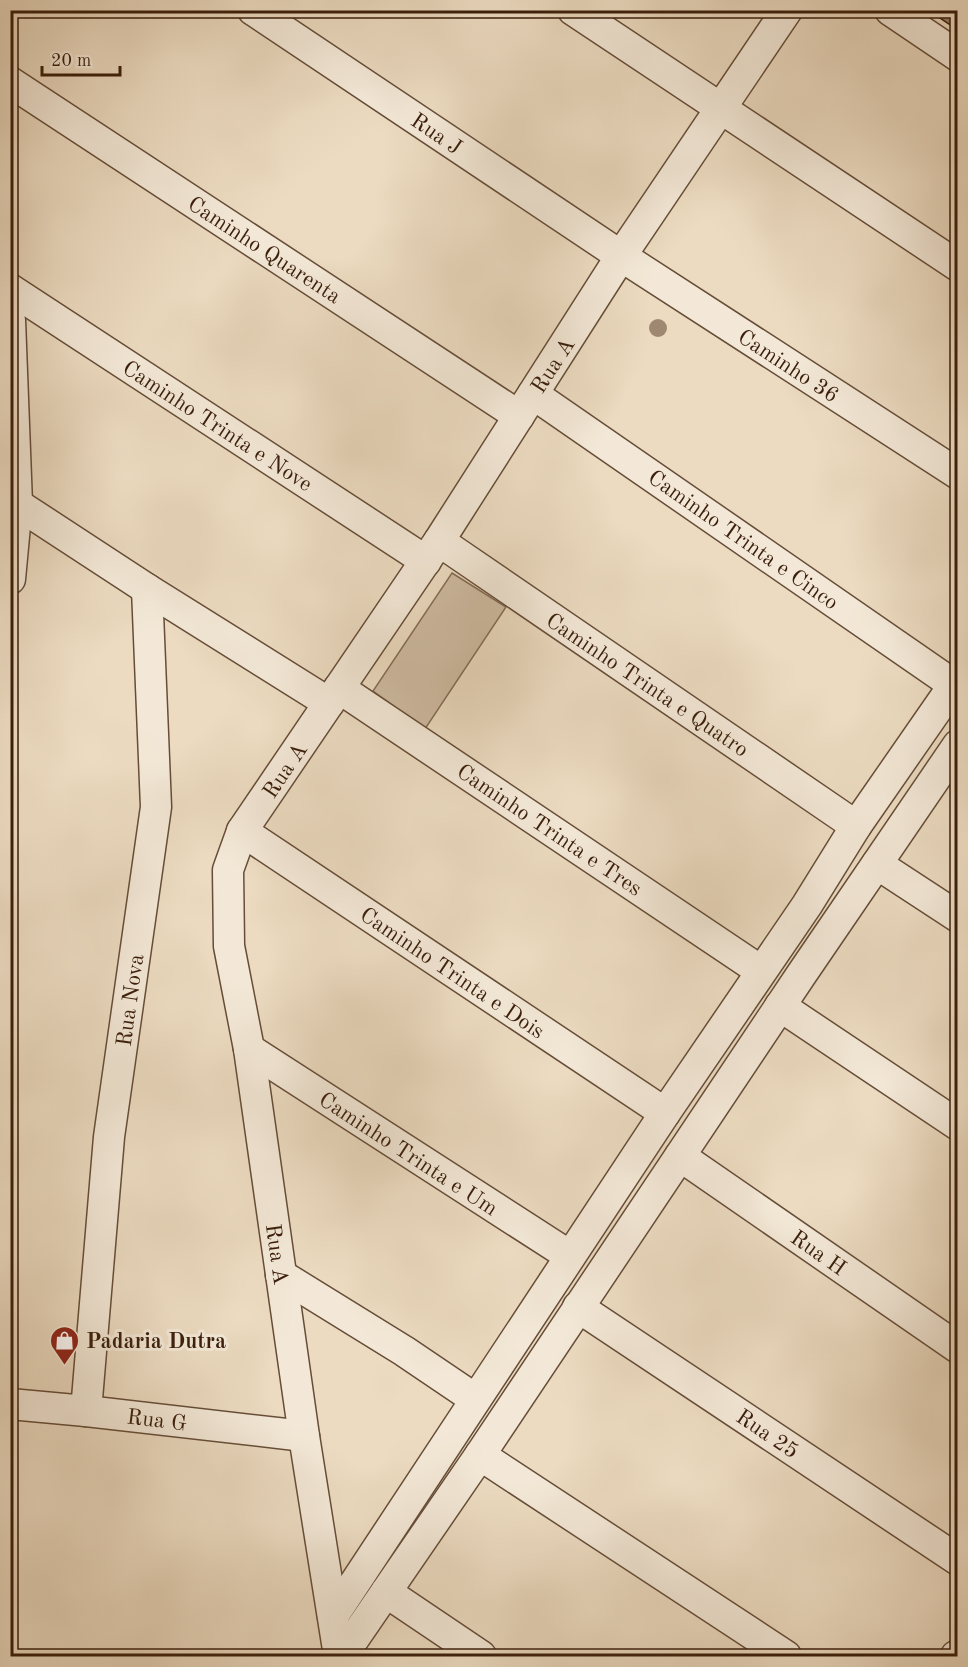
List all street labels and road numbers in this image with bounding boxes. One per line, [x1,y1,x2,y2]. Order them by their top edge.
street label: Rua J [406,110,466,160]
street label: Caminho Quarenta [183,193,344,308]
street label: Caminho 36 [733,326,842,407]
street label: Rua A [528,334,580,398]
street label: Caminho Trinta e Nove [118,357,316,496]
street label: Caminho Trinta e Cinco [644,467,842,615]
street label: Caminho Trinta e Quatro [542,610,752,762]
street label: Rua A [259,739,312,803]
street label: Caminho Trinta e Tres [452,761,645,901]
street label: Caminho Trinta e Dois [356,904,548,1043]
street label: Rua Nova [114,952,148,1048]
street label: Caminho Trinta e Um [315,1089,501,1221]
street label: Rua A [261,1222,291,1286]
street label: Rua H [786,1227,850,1280]
street label: Rua G [125,1406,188,1436]
street label: Rua 25 [732,1406,802,1463]

